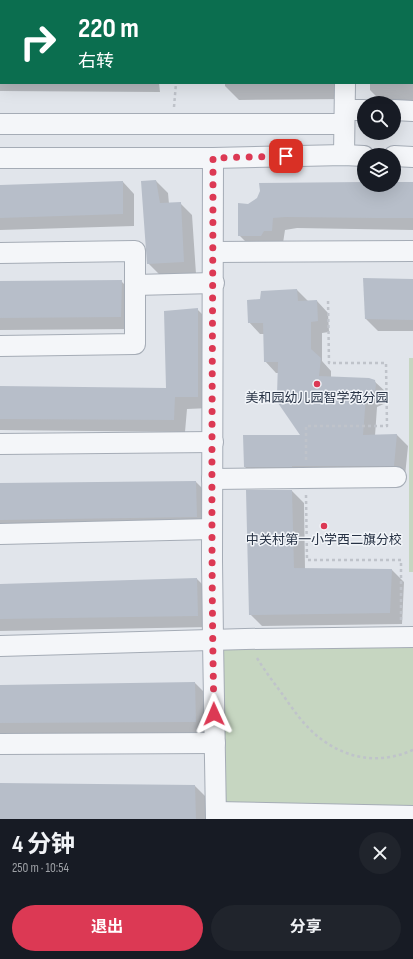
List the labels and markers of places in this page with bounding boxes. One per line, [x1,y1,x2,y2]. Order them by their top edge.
pin [269,139,303,173]
marker: 美和园幼儿园智学苑分园 [312,379,322,389]
place label: 美和园幼儿园智学苑分园 [245,390,389,406]
marker: 中关村第一小学西二旗分校 [319,521,329,531]
place label: 中关村第一小学西二旗分校 [246,532,402,548]

